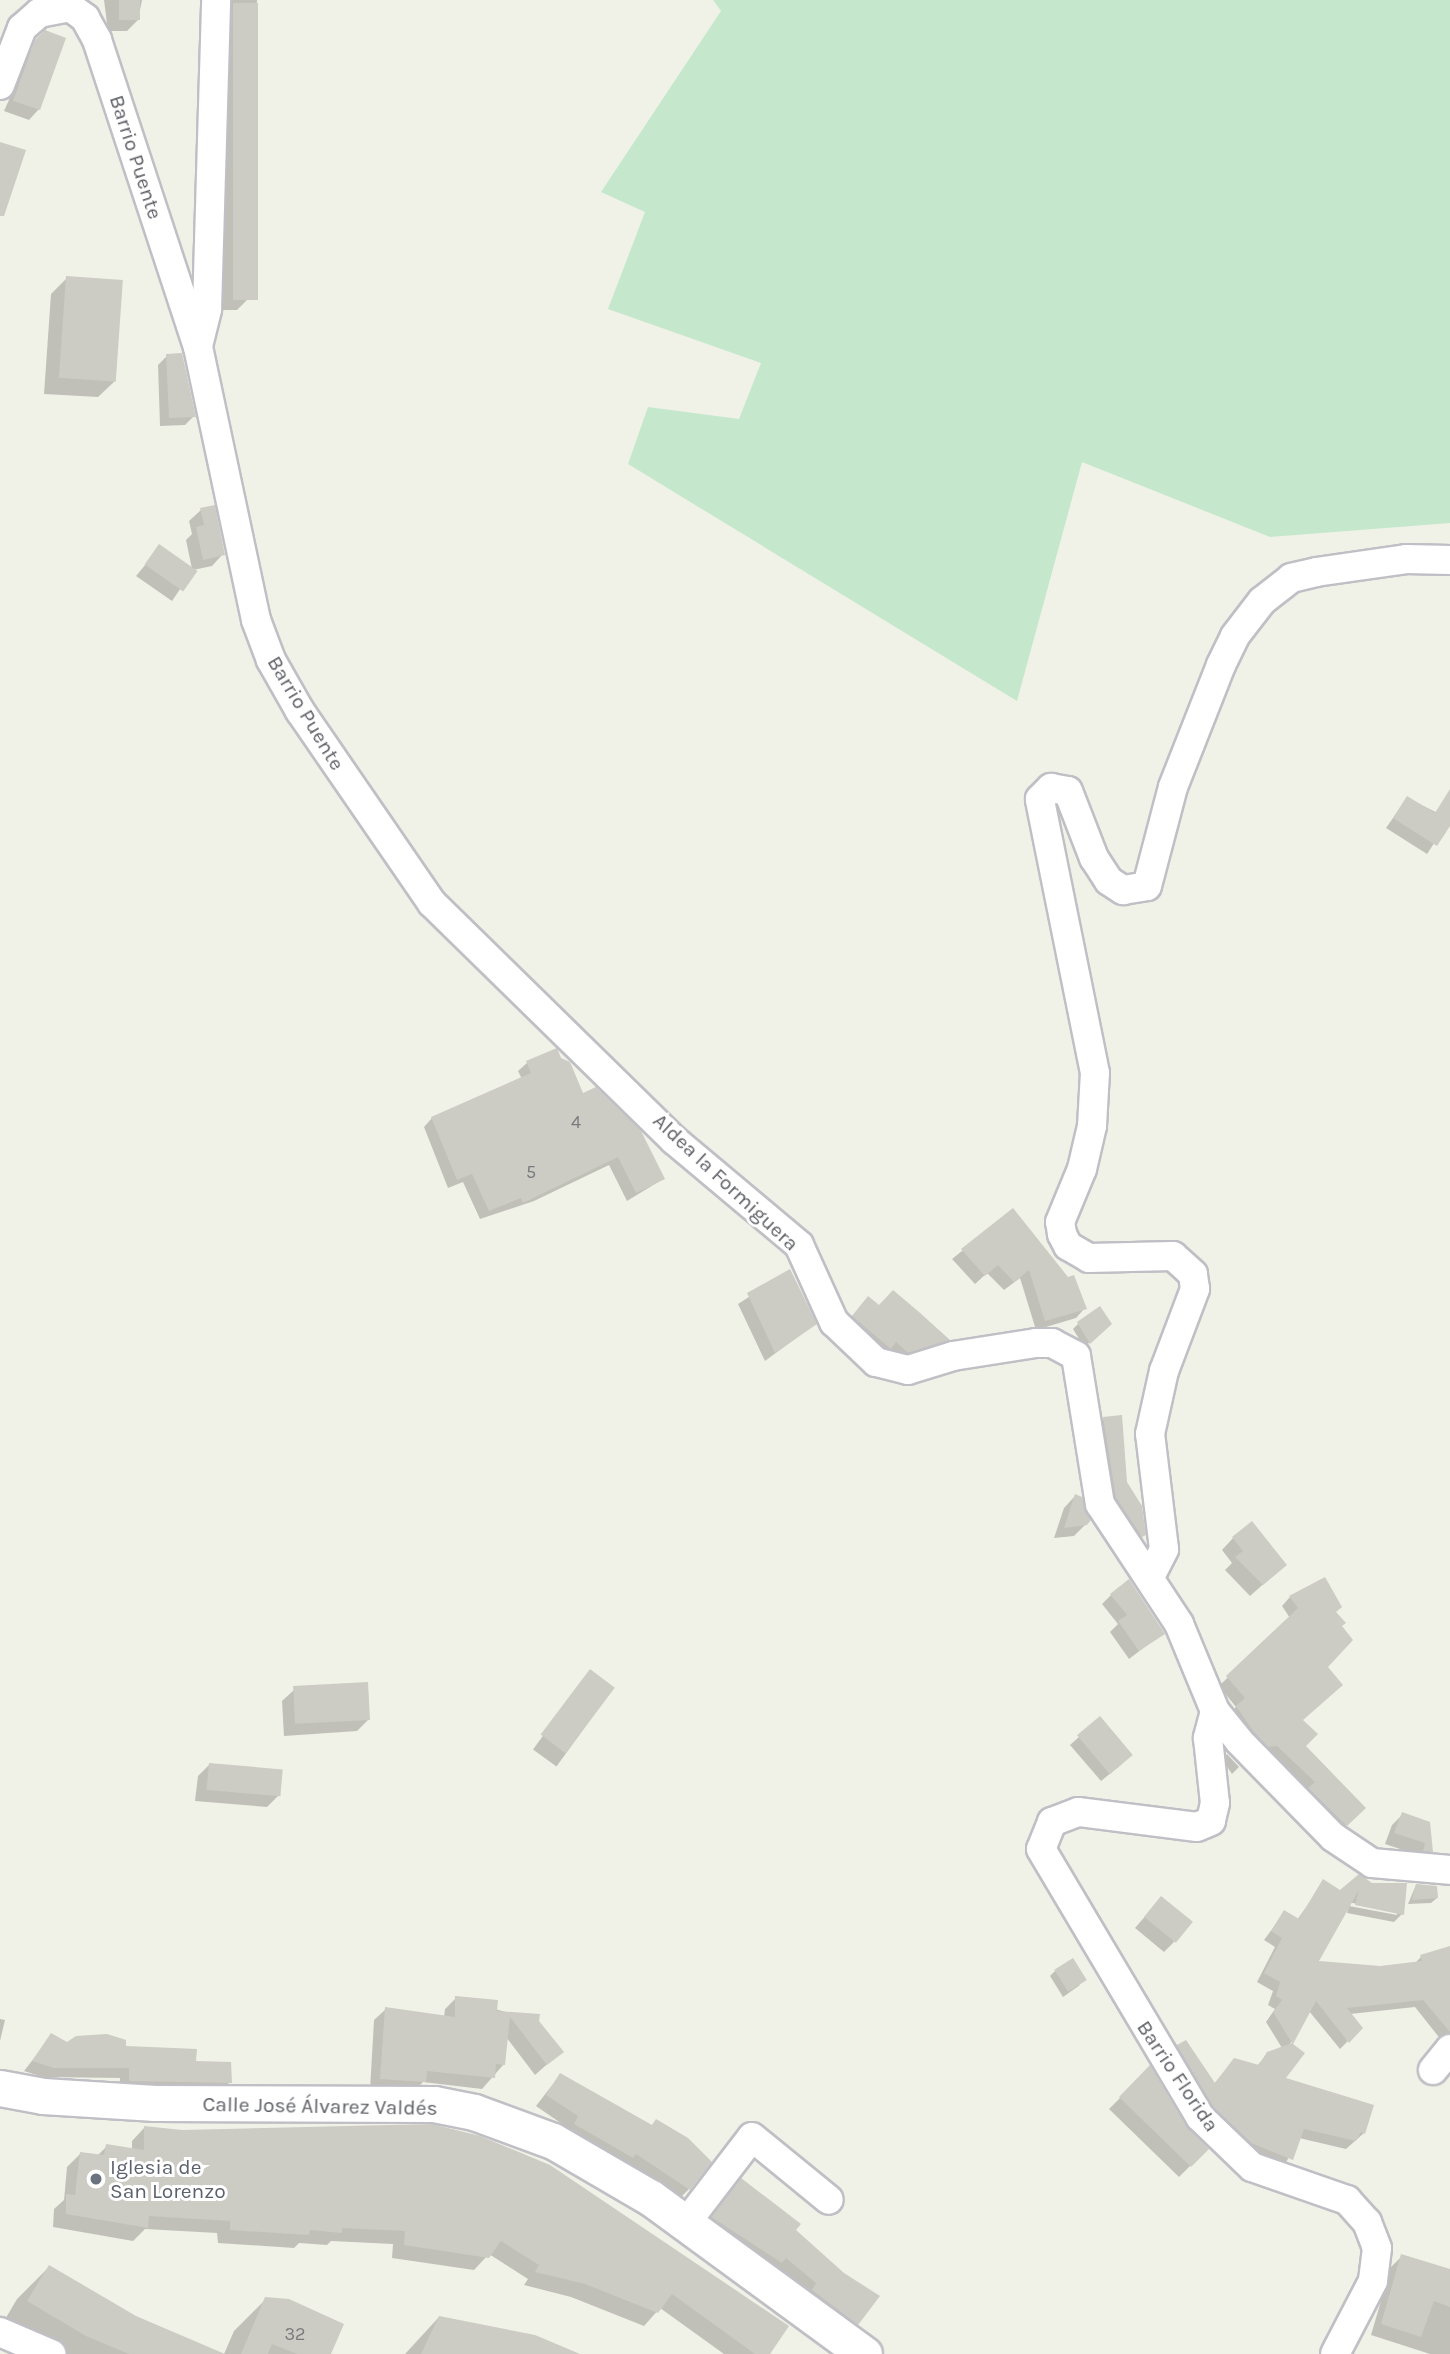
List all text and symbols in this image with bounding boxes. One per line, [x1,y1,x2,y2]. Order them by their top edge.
street label: Barrio Puente [104,92,168,222]
street label: Barrio Puente [262,651,350,775]
street label: Aldea la Formiguera [648,1108,804,1256]
house number: 4 [571,1111,581,1133]
house number: 5 [526,1161,536,1183]
street label: Barrio Florida [1132,2016,1224,2136]
street label: Calle José Álvarez Valdés [202,2091,438,2121]
place label: Iglesia de San Lorenzo [110,2154,226,2204]
marker: Iglesia de San Lorenzo [88,2171,104,2187]
house number: 32 [284,2323,306,2345]

